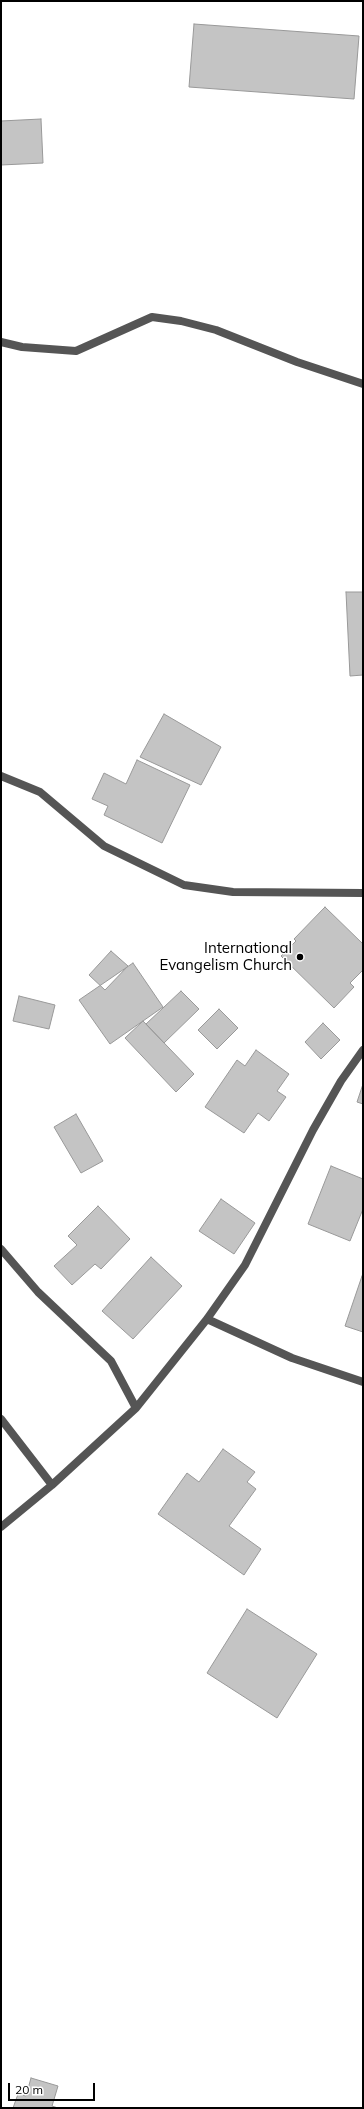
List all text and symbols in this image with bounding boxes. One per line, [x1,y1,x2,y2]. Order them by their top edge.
place label: International Evangelism Church [160,939,292,974]
marker: International Evangelism Church [295,952,305,962]
scale bar [10,2075,97,2101]
text: 20 m [15,2082,43,2097]

